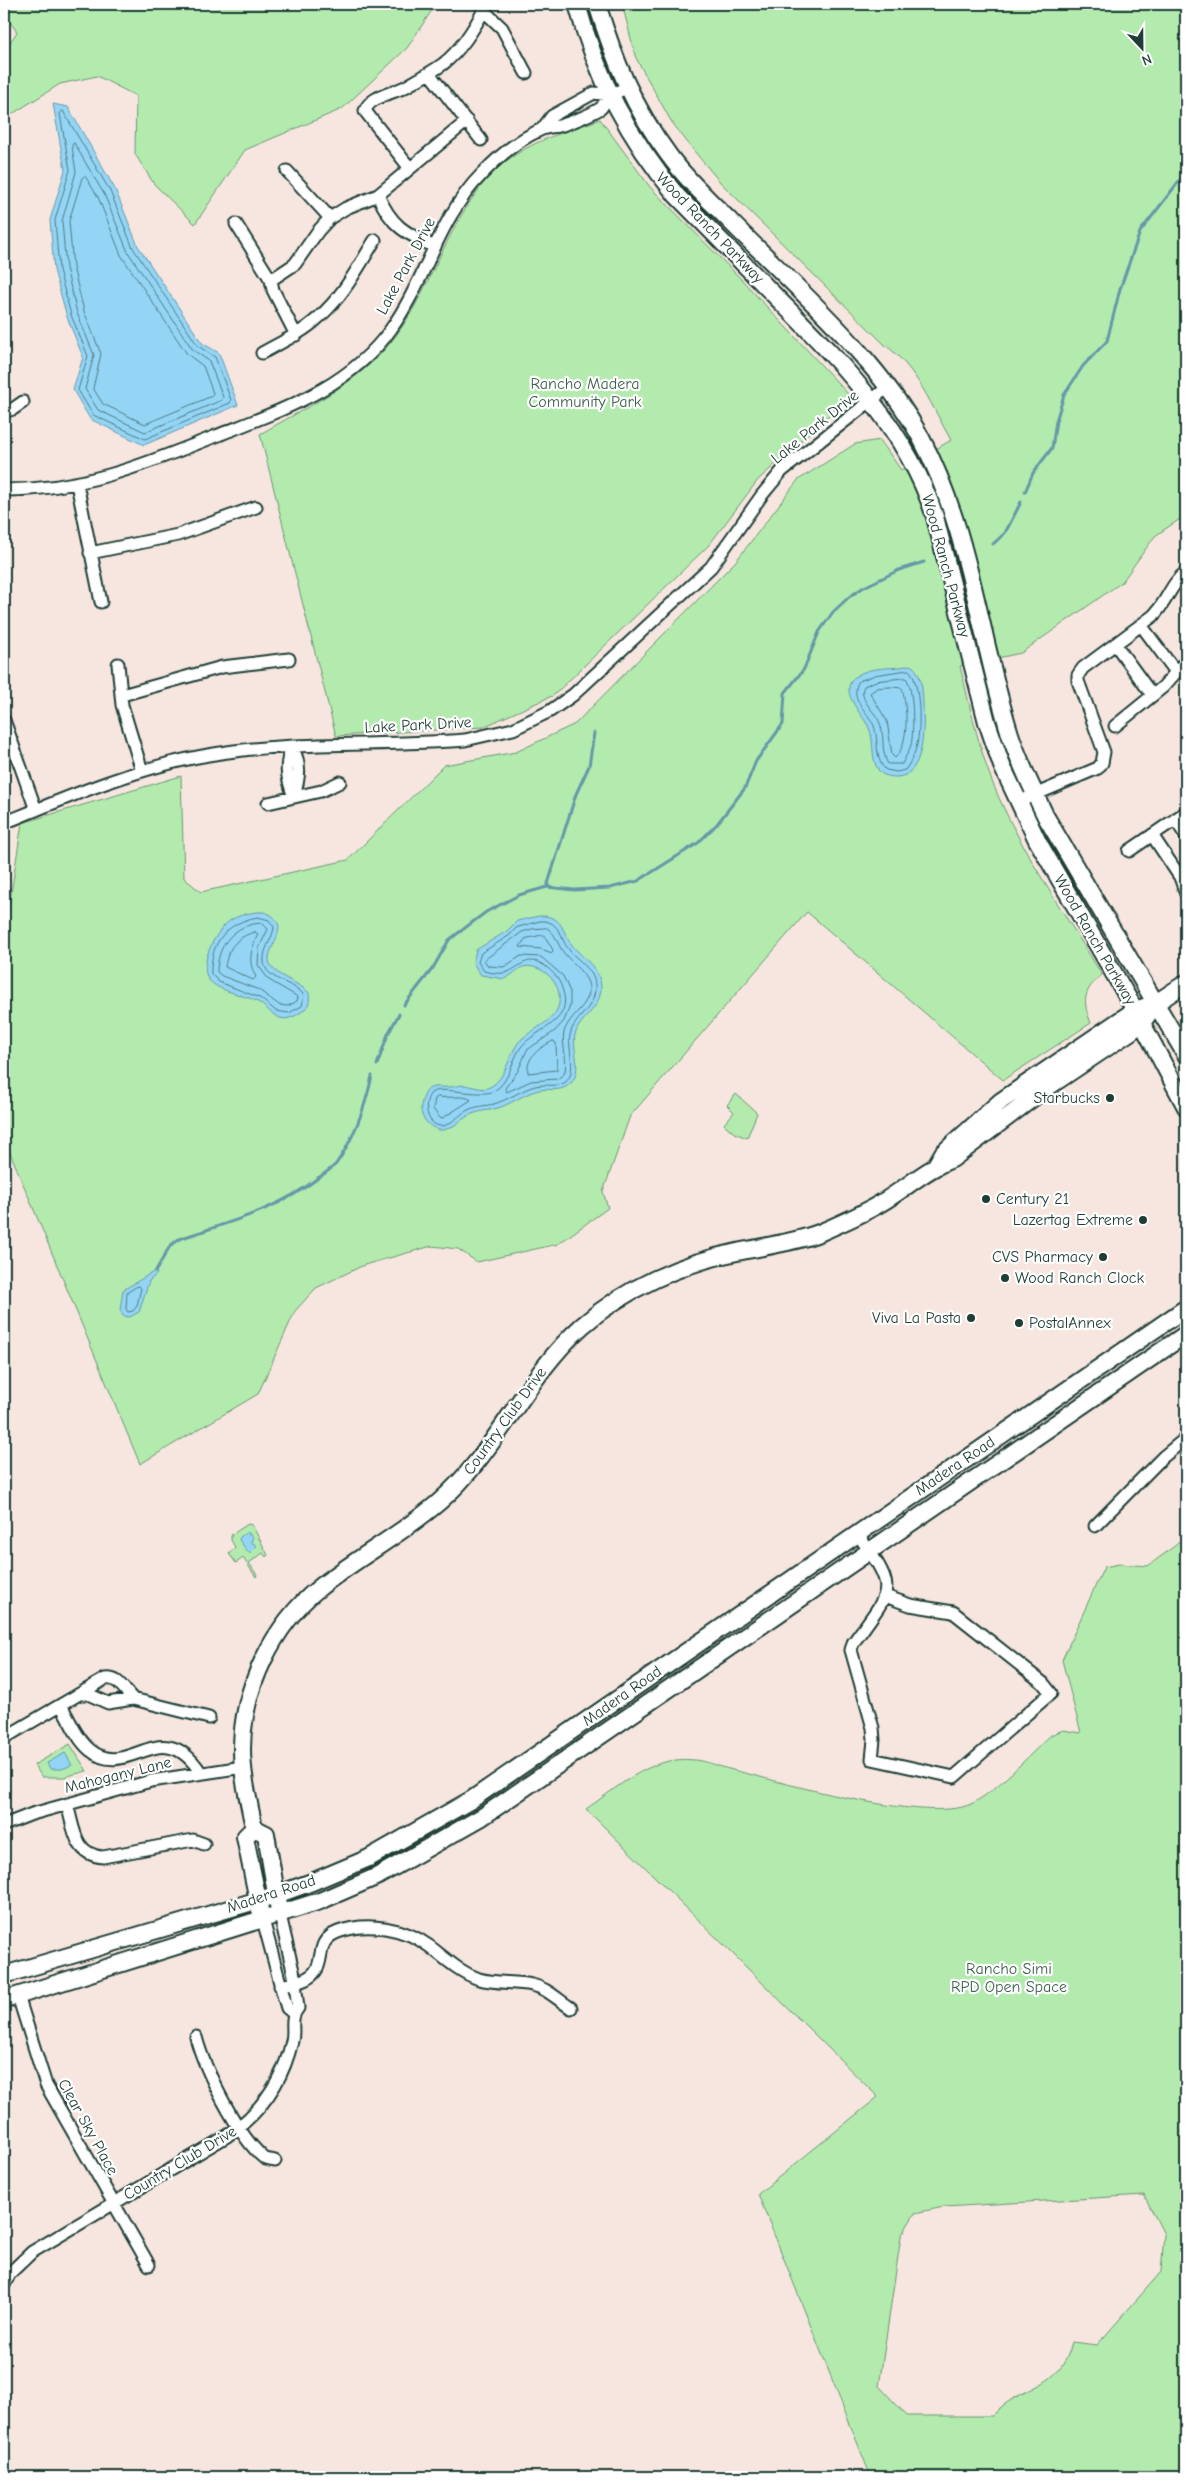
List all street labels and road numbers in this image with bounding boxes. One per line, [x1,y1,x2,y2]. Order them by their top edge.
street label: Wood Ranch Parkway [652,169,768,288]
street label: Lake Park Drive [373,214,439,318]
street label: Lake Park Drive [768,386,862,468]
street label: Wood Ranch Parkway [918,492,974,640]
street label: Lake Park Drive [364,713,472,737]
street label: Wood Ranch Parkway [1050,872,1140,1009]
street label: Country Club Drive [460,1364,550,1478]
street label: Madera Road [912,1433,998,1499]
street label: Madera Road [579,1662,665,1730]
street label: Mahogany Lane [63,1753,173,1797]
street label: Madera Road [224,1871,318,1917]
street label: Clear Sky Place [54,2076,122,2178]
street label: Country Club Drive [120,2122,240,2204]

